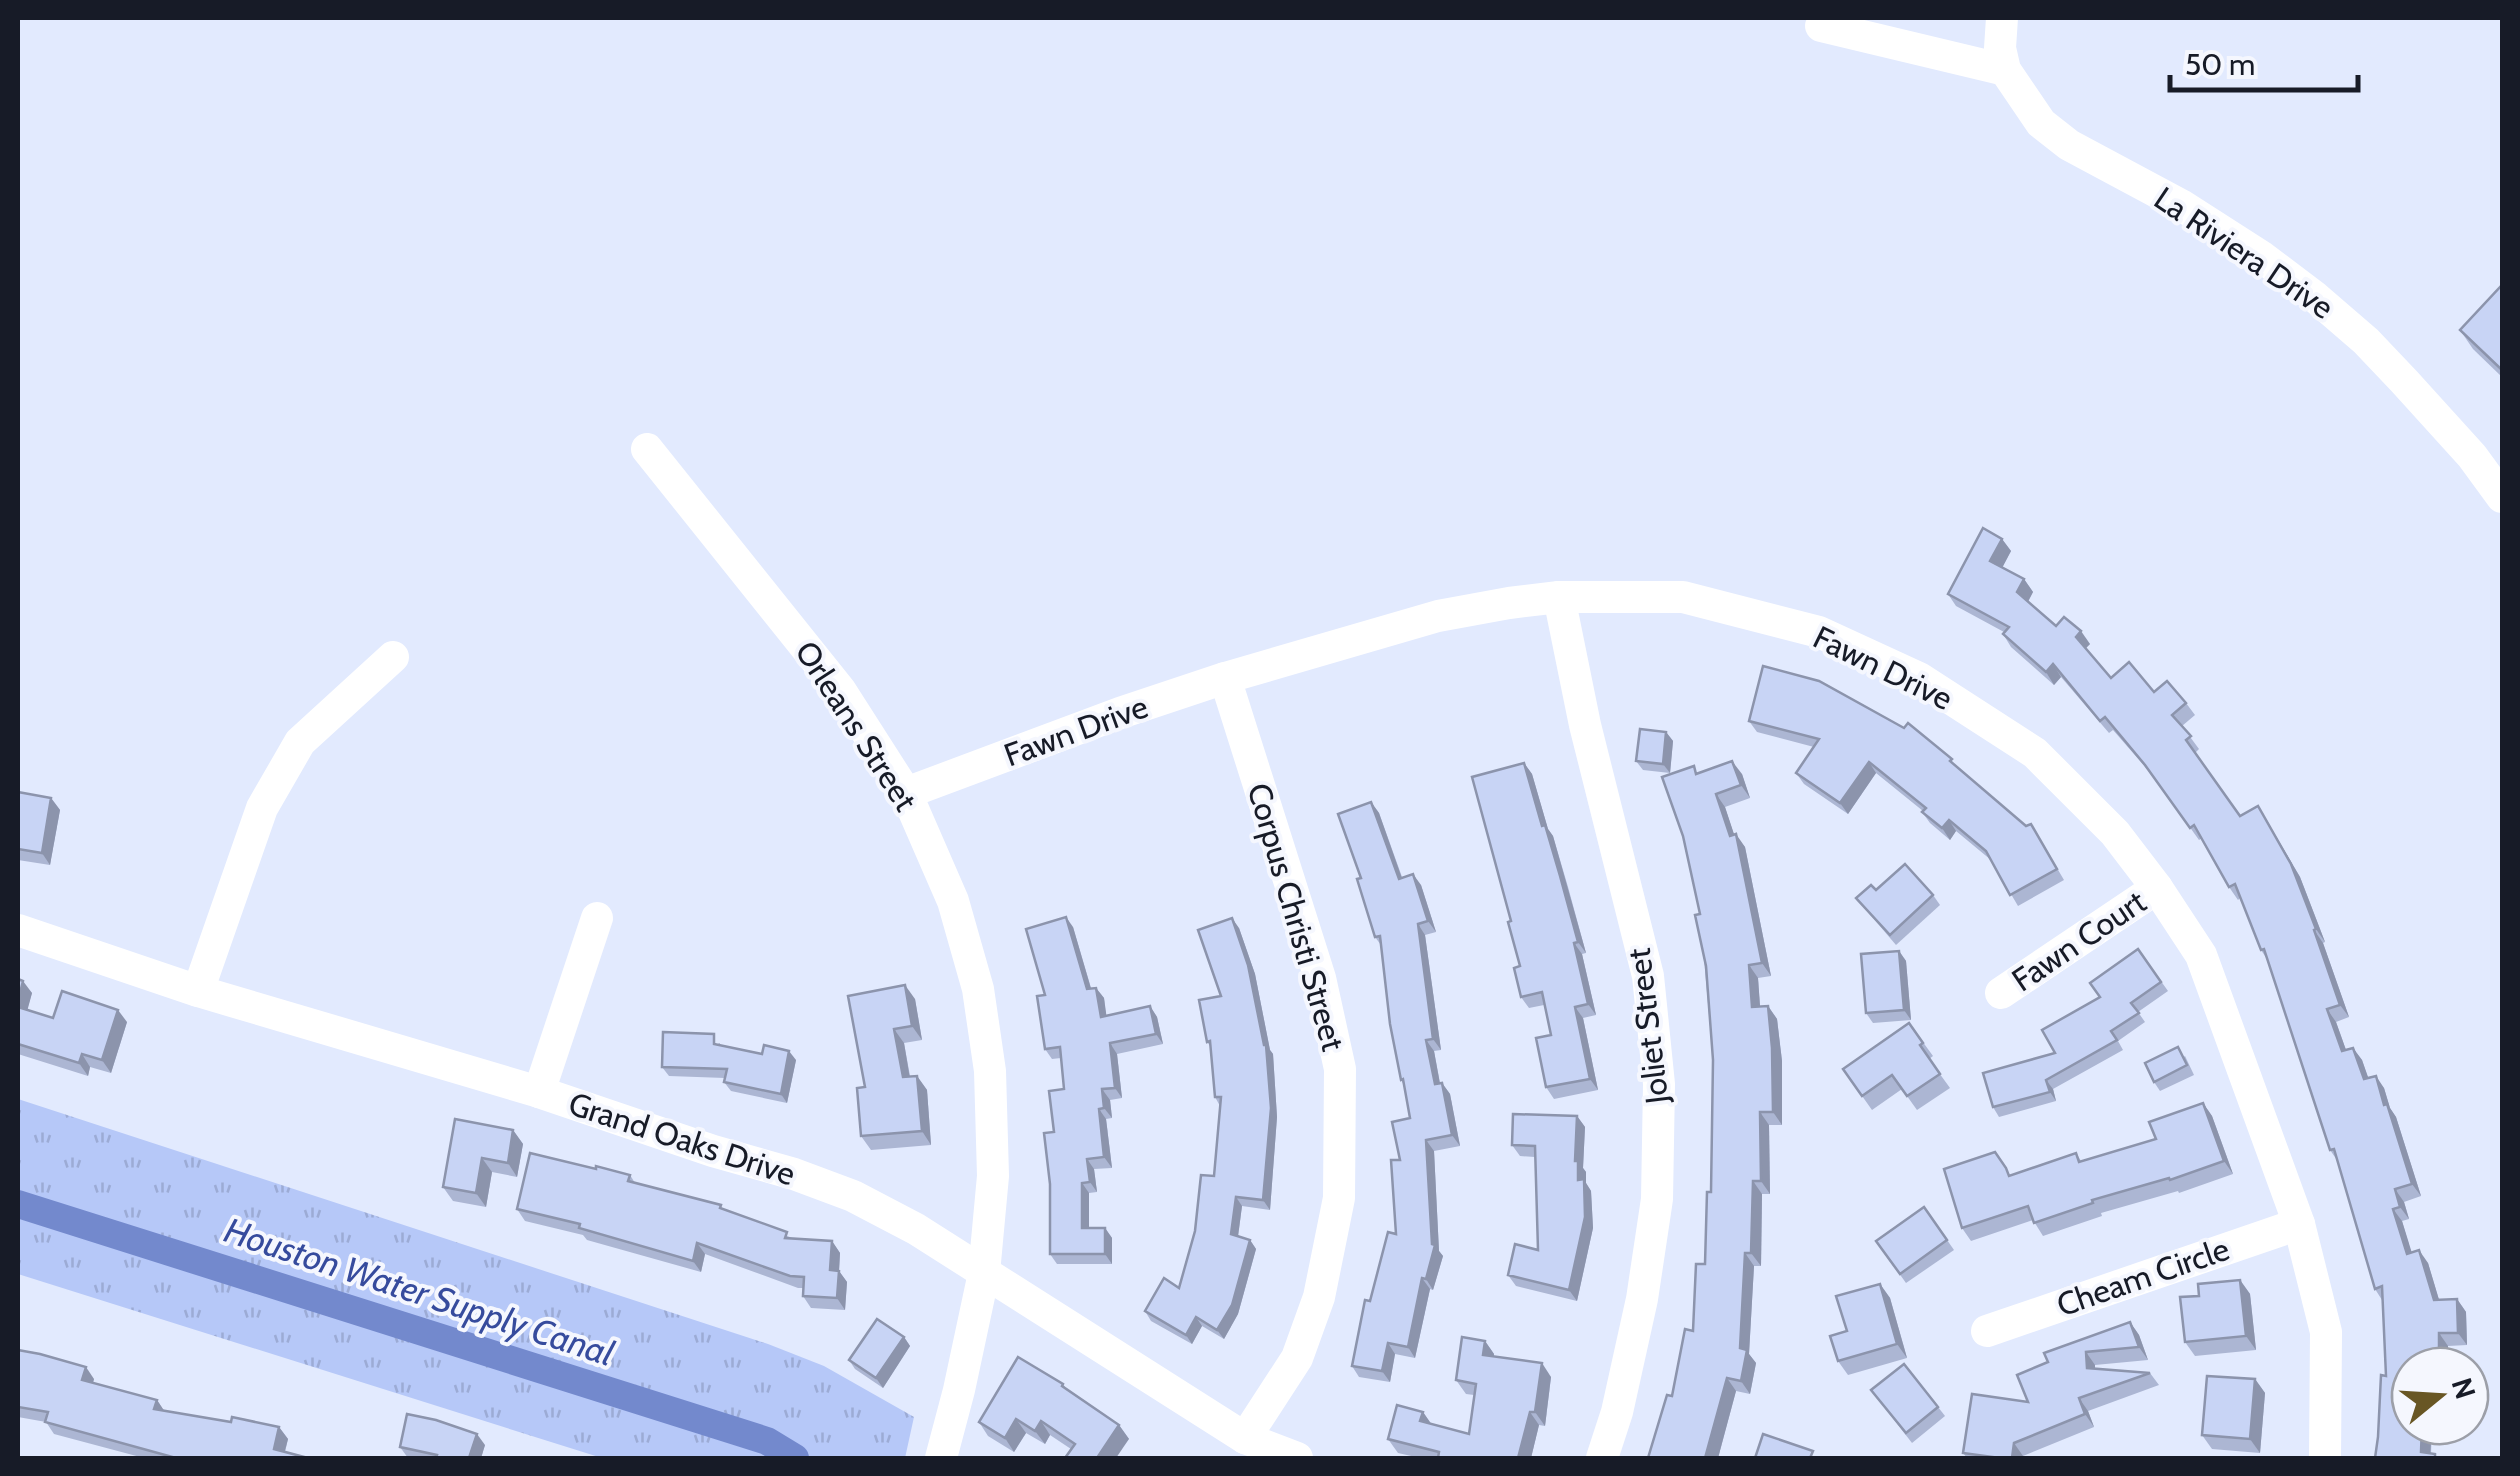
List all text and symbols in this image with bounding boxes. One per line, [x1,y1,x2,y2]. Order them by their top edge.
scale bar [2170,30,2358,92]
text: 50 m [2185,46,2255,83]
street label: La Riviera Drive [2147,178,2341,327]
street label: Fawn Drive [1807,617,1959,718]
street label: Orleans Street [787,634,926,818]
street label: Fawn Drive [999,687,1153,774]
street label: Corpus Christi Street [1240,779,1353,1055]
street label: Fawn Court [2005,882,2153,999]
street label: Joliet Street [1619,946,1677,1107]
street label: Grand Oaks Drive [564,1084,800,1193]
water label: Houston Water Supply Canal [219,1208,620,1375]
street label: Cheam Circle [2052,1229,2234,1324]
north arrow [2390,1346,2490,1446]
text: N [2445,1374,2483,1403]

